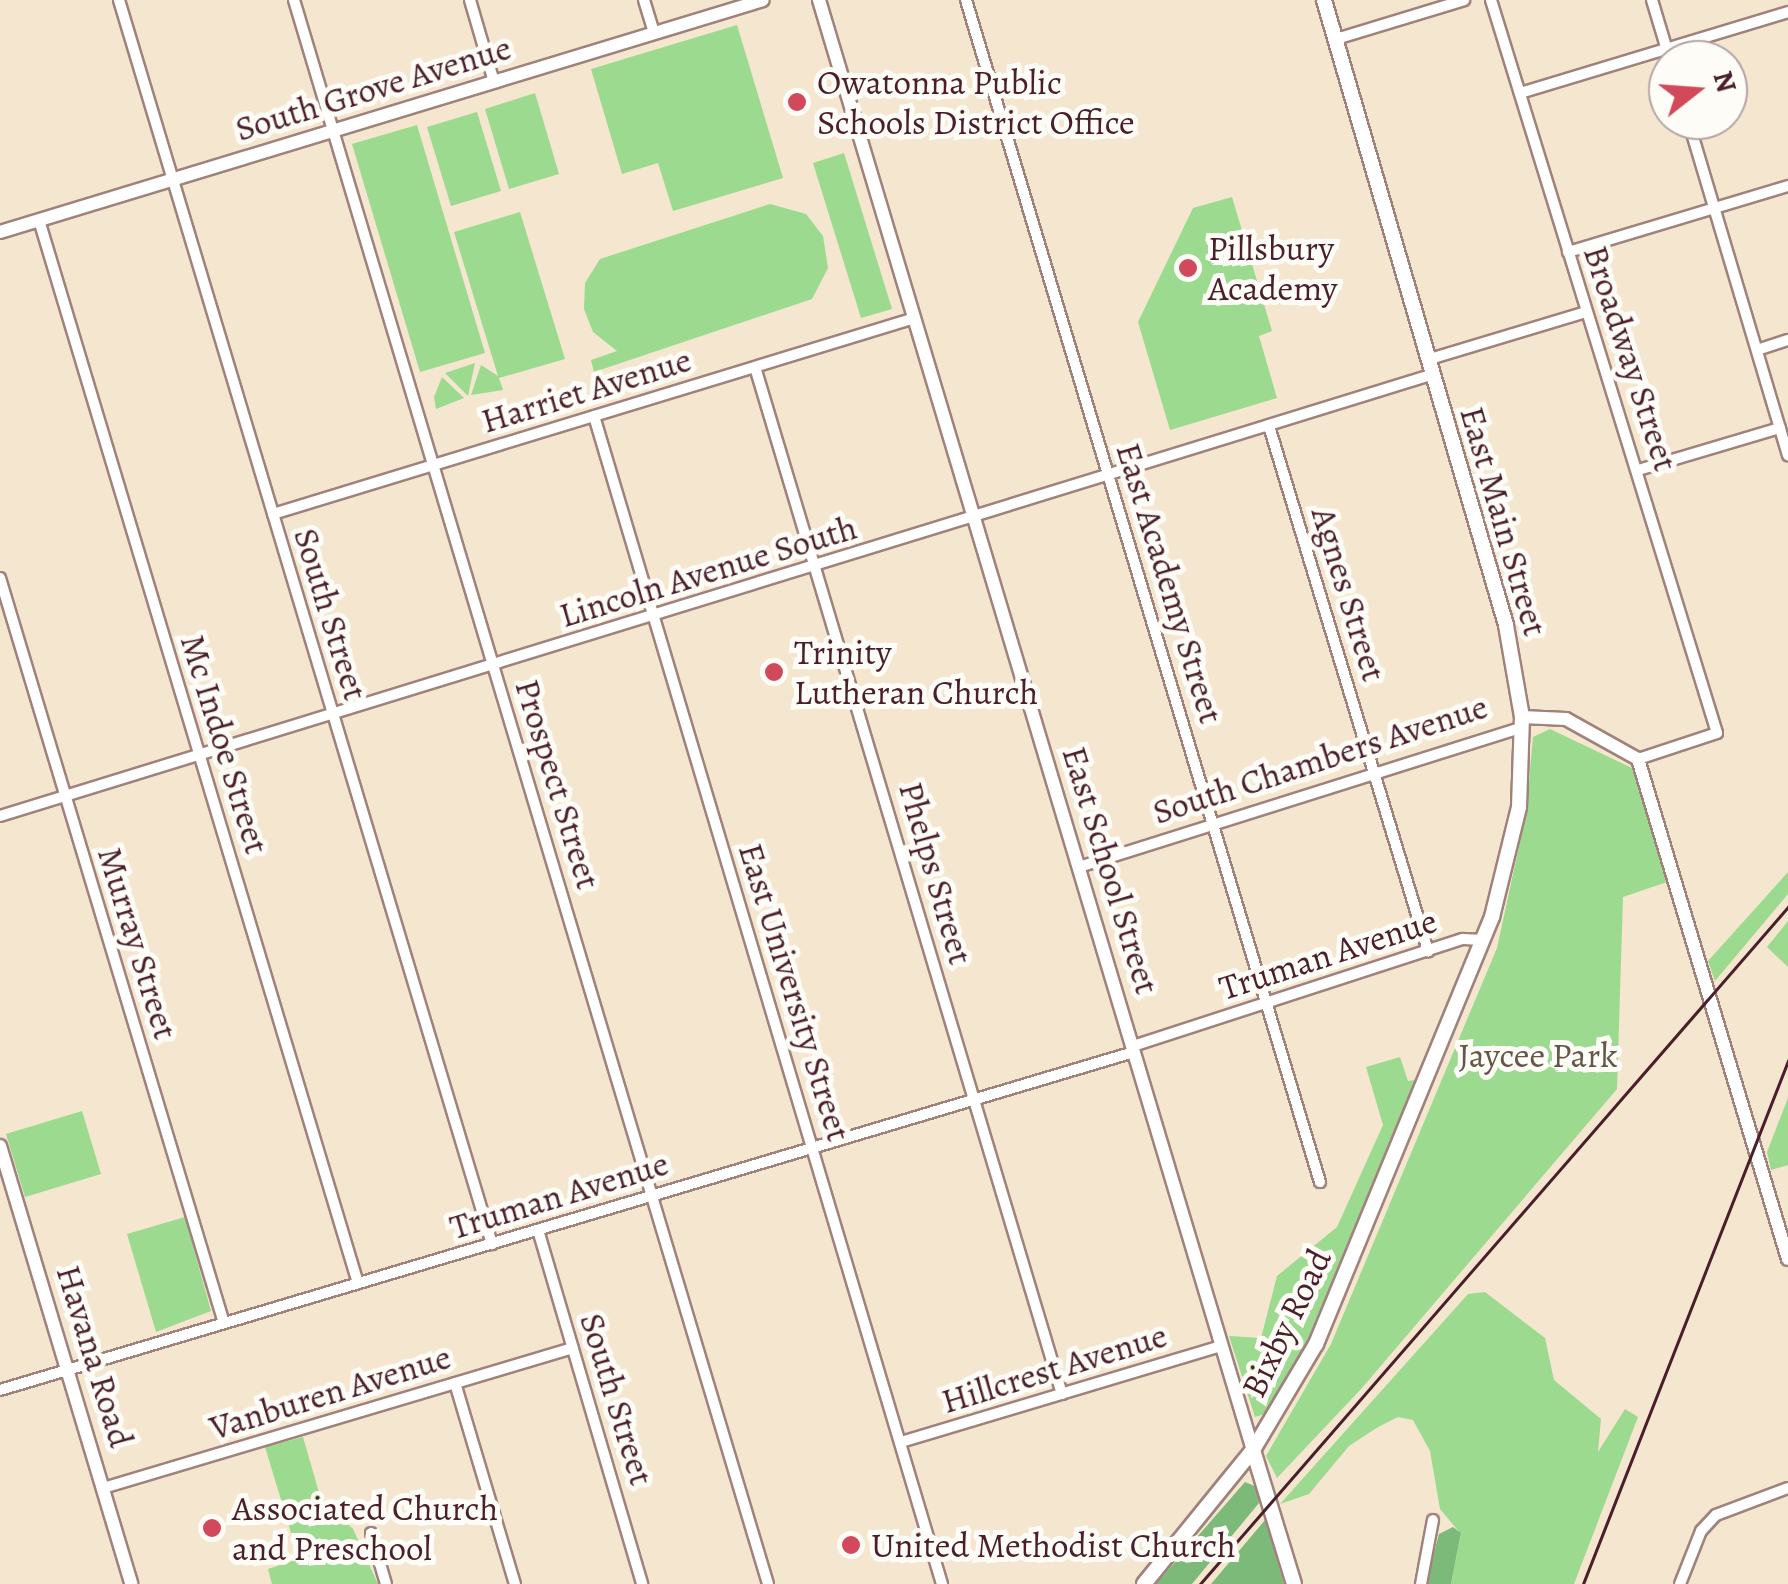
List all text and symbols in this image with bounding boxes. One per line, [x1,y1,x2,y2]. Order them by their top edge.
street label: South Grove Avenue [230,26,516,150]
north arrow [1648,40,1748,140]
place label: Owatonna Public Schools District Office [817,61,1135,143]
text: N [1704,67,1746,97]
marker: Owatonna Public Schools District Office [786,91,808,113]
place label: Pillsbury Academy [1208,227,1337,309]
street label: Broadway Street [1575,240,1687,476]
marker: Pillsbury Academy [1177,257,1199,279]
street label: Harriet Avenue [476,338,696,442]
street label: East Main Street [1451,402,1557,640]
street label: East Academy Street [1107,438,1233,728]
street label: Agnes Street [1303,502,1395,686]
street label: Lincoln Avenue South [554,506,862,636]
street label: South Street [285,523,377,705]
street label: Mc Indoe Street [172,629,278,859]
place label: Trinity Lutheran Church [794,631,1038,713]
marker: Trinity Lutheran Church [763,661,785,683]
street label: Prospect Street [506,674,610,894]
street label: South Chambers Avenue [1147,685,1493,833]
street label: East School Street [1053,741,1169,999]
street label: Phelps Street [890,777,982,969]
street label: East University Street [730,838,860,1146]
street label: Murray Street [89,842,187,1044]
street label: Truman Avenue [1214,899,1442,1009]
park label: Jaycee Park [1458,1034,1618,1076]
street label: Truman Avenue [445,1142,673,1248]
street label: Bixby Road [1232,1242,1340,1404]
street label: Havana Road [47,1260,143,1452]
street label: South Street [571,1308,663,1490]
street label: Hillcrest Avenue [936,1314,1172,1422]
street label: Vanburen Avenue [204,1335,456,1449]
place label: Associated Church and Preschool [232,1487,498,1569]
marker: Associated Church and Preschool [201,1517,223,1539]
place label: United Methodist Church [871,1524,1236,1566]
marker: United Methodist Church [840,1534,862,1556]

